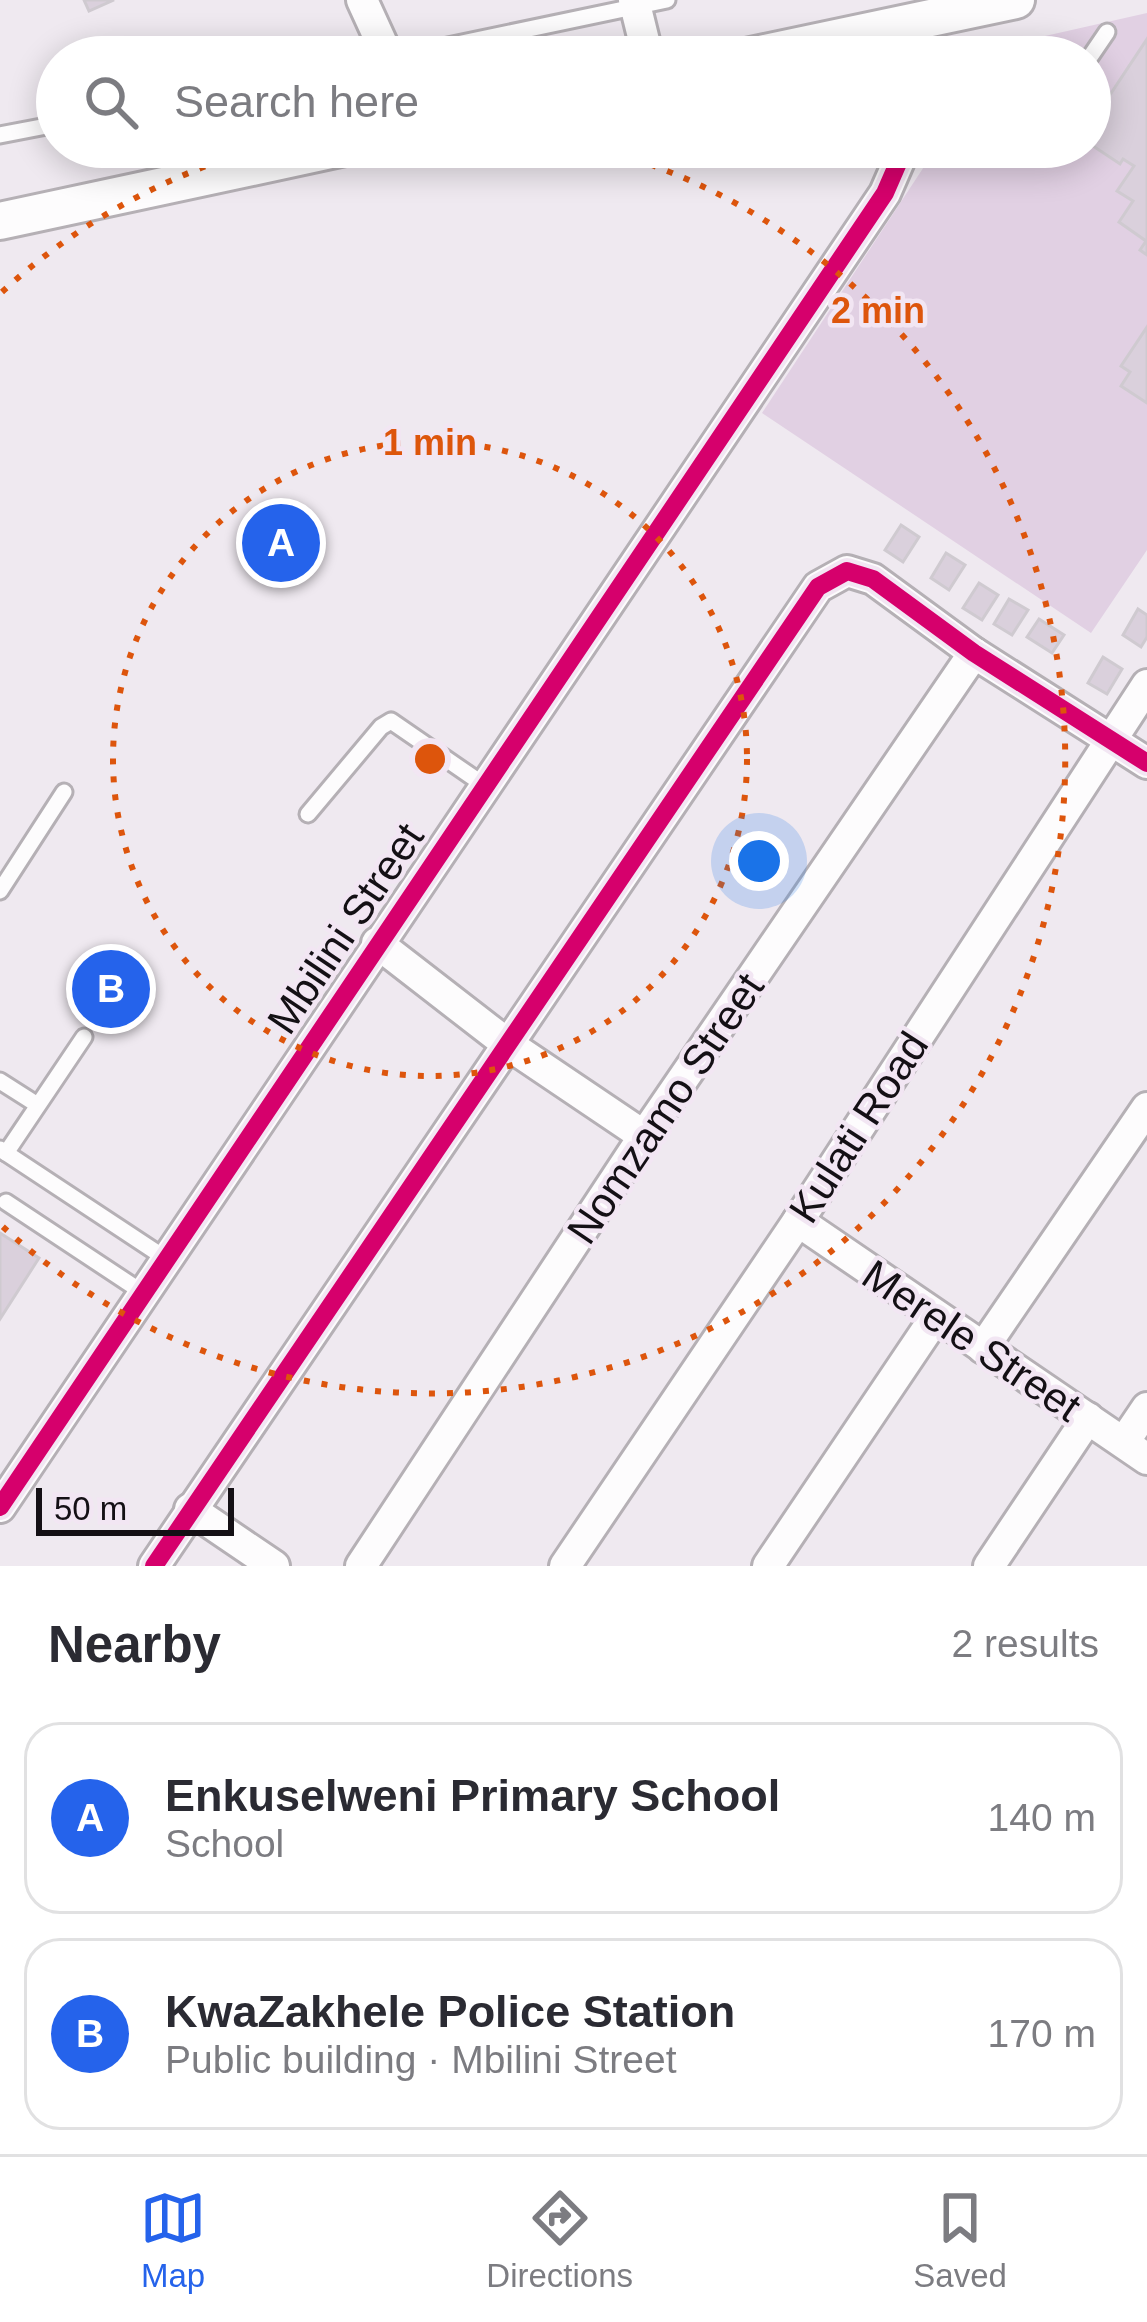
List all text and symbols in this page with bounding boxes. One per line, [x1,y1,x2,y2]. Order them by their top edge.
search box [36,36,1111,168]
icon: search [78,69,144,135]
text: Search here [174,76,419,127]
text: 2 min [831,290,925,331]
text: 1 min [383,422,477,463]
pin: A [242,498,320,588]
centre of rings [409,738,451,780]
street label: Mbilini Street [258,814,433,1042]
your location [729,831,789,891]
pin: B [72,944,150,1034]
street label: Nomzamo Street [558,964,773,1252]
street label: Kulati Road [780,1023,937,1231]
street label: Merele Street [854,1250,1090,1431]
scale bar [36,1482,234,1535]
text: 50 m [54,1490,127,1527]
text: Nearby [48,1616,221,1673]
text: 2 results [952,1622,1099,1665]
text: Enkuselweni Primary School [165,1770,780,1821]
text: A [76,1796,104,1839]
text: 140 m [988,1796,1096,1839]
text: School [165,1822,284,1865]
text: KwaZakhele Police Station [165,1986,735,2037]
text: B [76,2012,104,2055]
text: 170 m [988,2012,1096,2055]
text: Public building · Mbilini Street [165,2038,677,2081]
tab: Map [140,2185,206,2295]
tab: Directions [486,2185,633,2295]
tab: Saved [913,2185,1007,2295]

